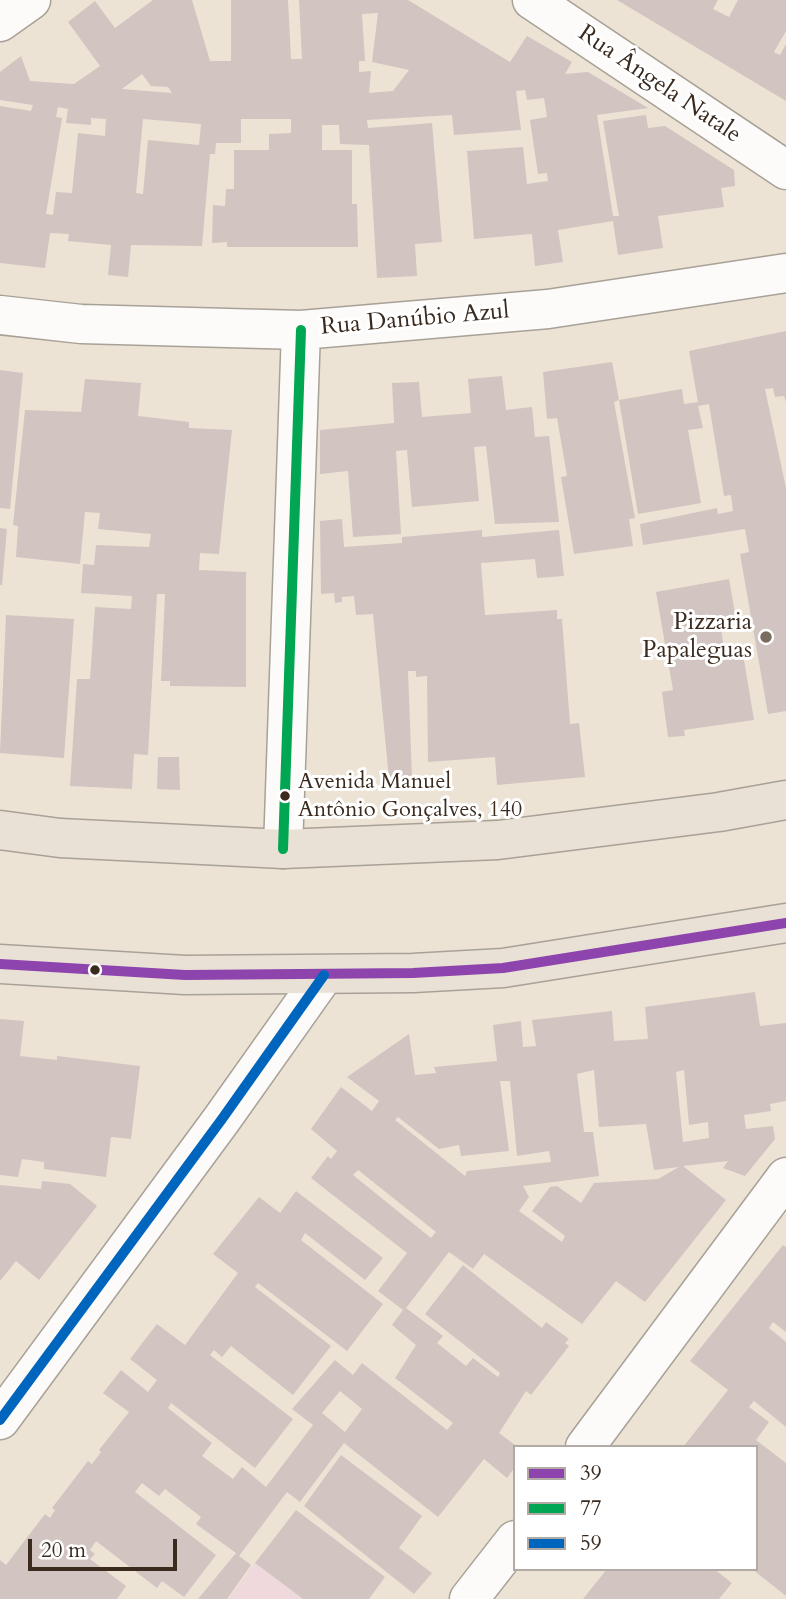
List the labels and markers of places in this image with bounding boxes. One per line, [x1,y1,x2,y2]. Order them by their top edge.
place label: Pizzaria Papaleguas [642,609,752,665]
marker: Pizzaria Papaleguas [758,629,774,645]
place label: Avenida Manuel Antônio Gonçalves, 140 [298,770,522,822]
marker: Avenida Manuel Antônio Gonçalves, 140 [278,789,292,803]
unlabelled marker [88,963,102,977]

